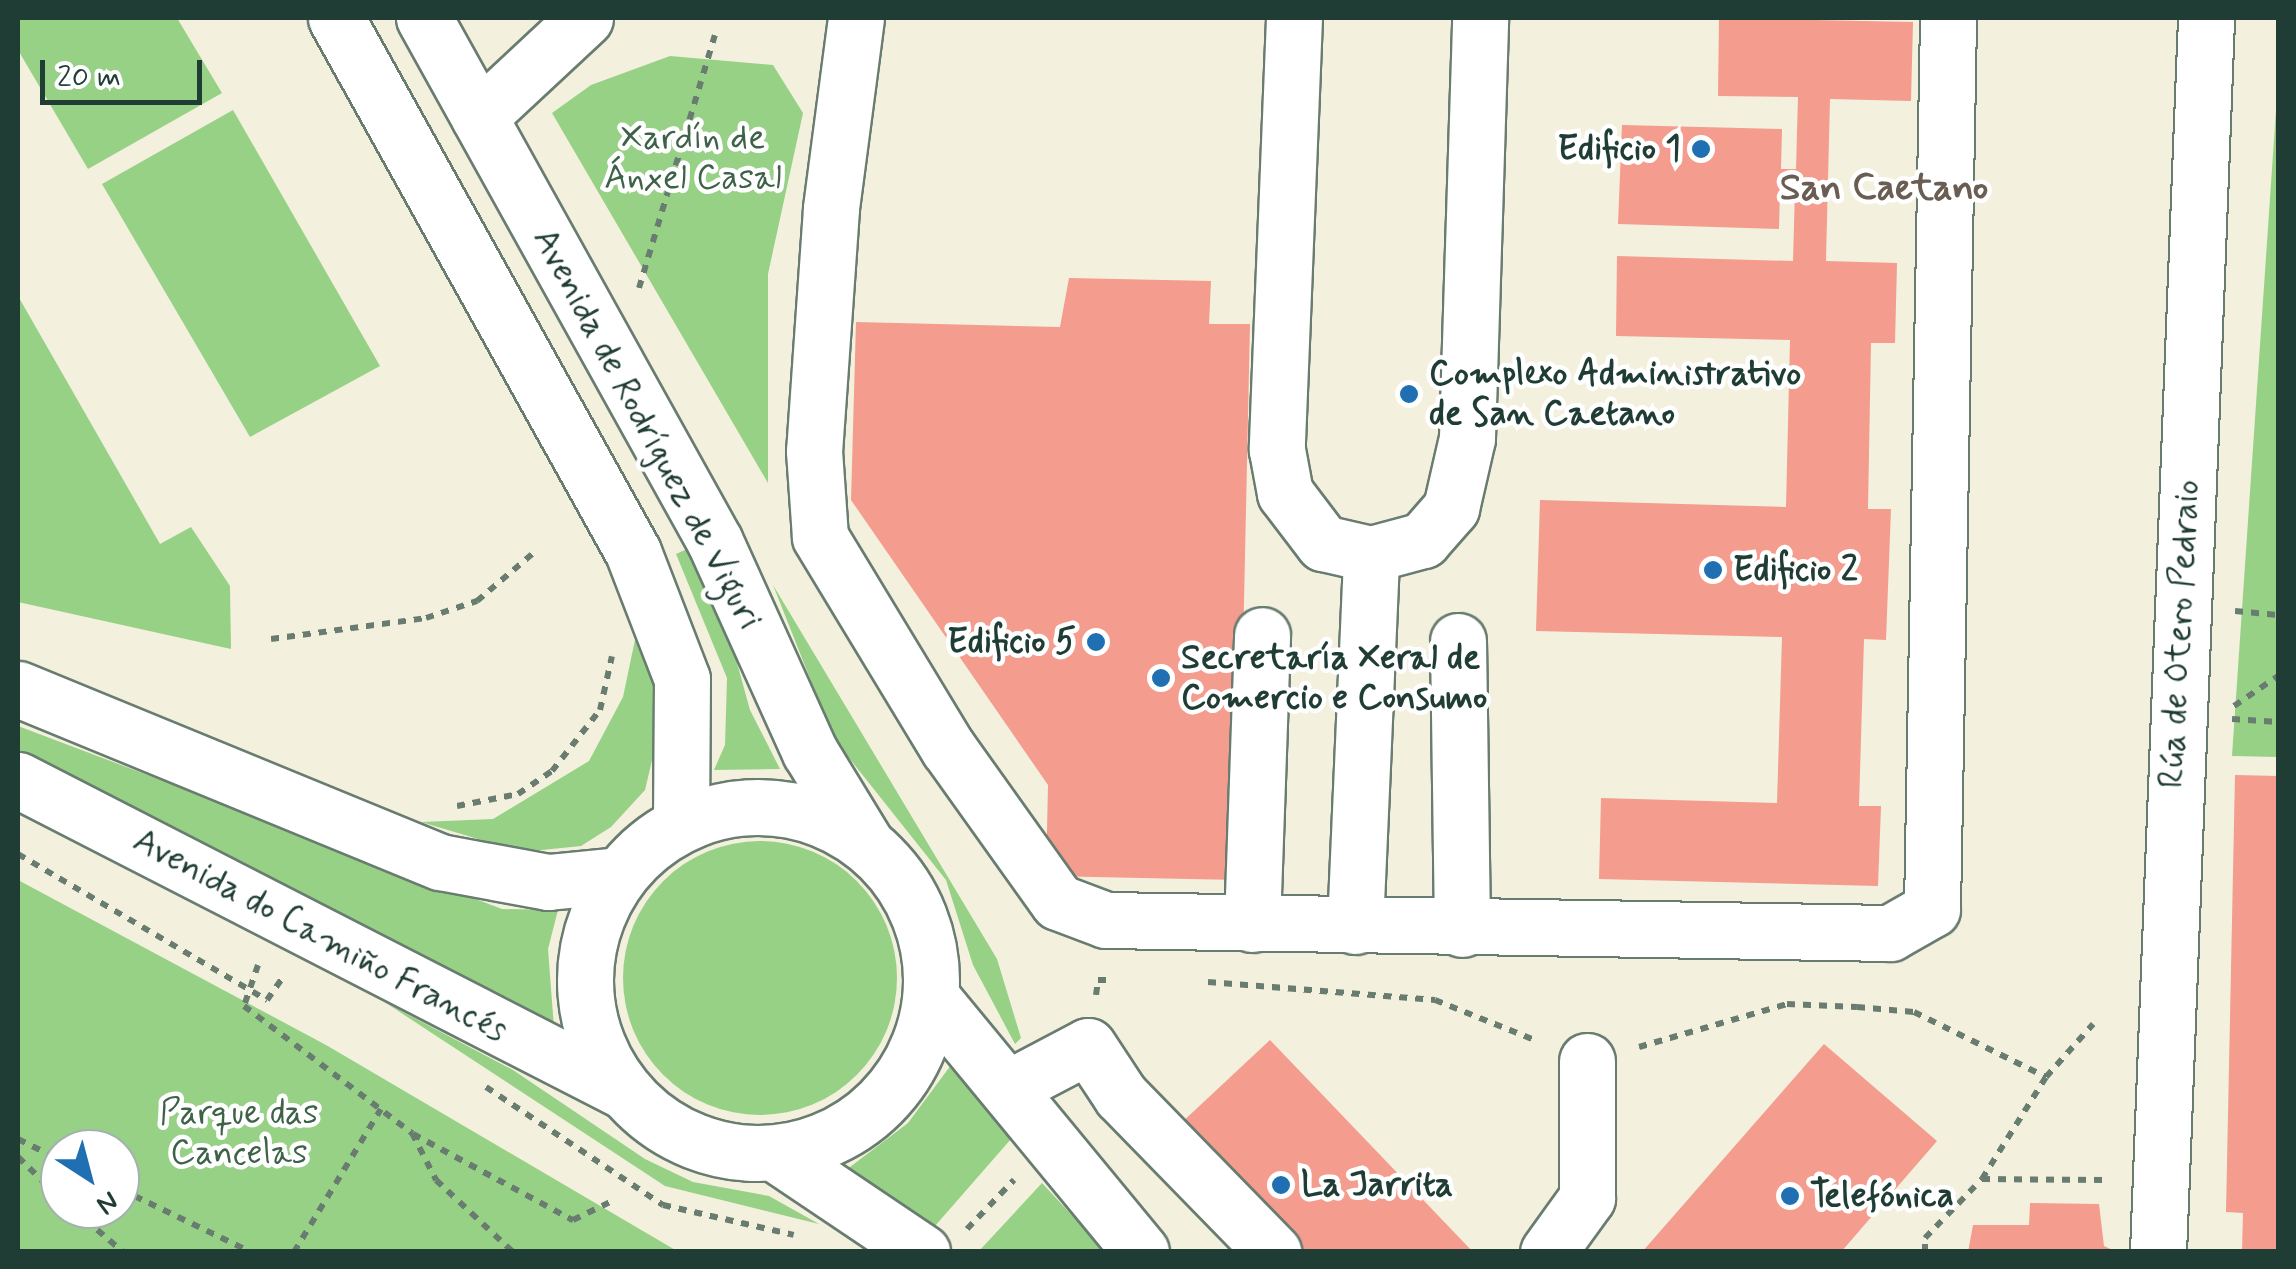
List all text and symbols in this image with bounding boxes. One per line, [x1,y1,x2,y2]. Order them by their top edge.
scale bar [45,40,208,102]
text: 20 m [57,58,121,97]
park label: Xardín de Ánxel Casal [606,117,780,199]
place label: Edificio 1 [1558,128,1681,170]
marker: Edificio 1 [1690,138,1712,160]
district label: San Caetano [1776,166,1992,212]
street label: Avenida de Rodríguez de Viguri [523,220,771,638]
place label: Complexo Administrativo de San Caetano [1429,353,1802,435]
marker: Complexo Administrativo de San Caetano [1398,383,1420,405]
street label: Rúa de Otero Pedraio [2151,477,2209,791]
place label: Edificio 2 [1733,549,1858,591]
marker: Edificio 2 [1702,559,1724,581]
place label: Edificio 5 [947,621,1076,663]
marker: Edificio 5 [1085,631,1107,653]
place label: Secretaría Xeral de Comercio e Consumo [1181,637,1486,719]
marker: Secretaría Xeral de Comercio e Consumo [1150,667,1172,689]
street label: Avenida do Camiño Francés [126,820,514,1052]
park label: Parque das Cancelas [160,1092,318,1174]
north arrow [40,1129,140,1229]
place label: La Jarrita [1301,1164,1468,1206]
marker: La Jarrita [1270,1174,1292,1196]
place label: Telefónica [1810,1175,1954,1217]
text: N [88,1182,125,1223]
marker: Telefónica [1779,1185,1801,1207]

